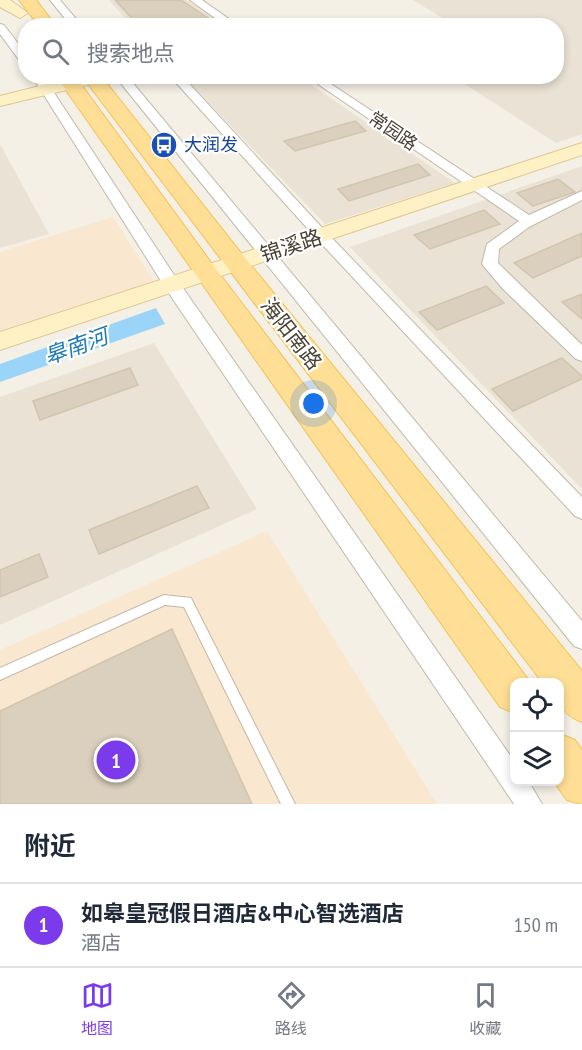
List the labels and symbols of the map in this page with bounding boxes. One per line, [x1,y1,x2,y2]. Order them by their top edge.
street label: 常园路 [364,106,422,155]
bus stop icon: 大润发 [149,130,179,160]
place label: 大润发 [184,133,238,156]
street label: 锦溪路 [257,223,325,268]
street label: 海阳南路 [255,292,328,375]
water label: 皋南河 [40,320,116,370]
your location [299,389,328,418]
pin: 1 [96,738,136,783]

